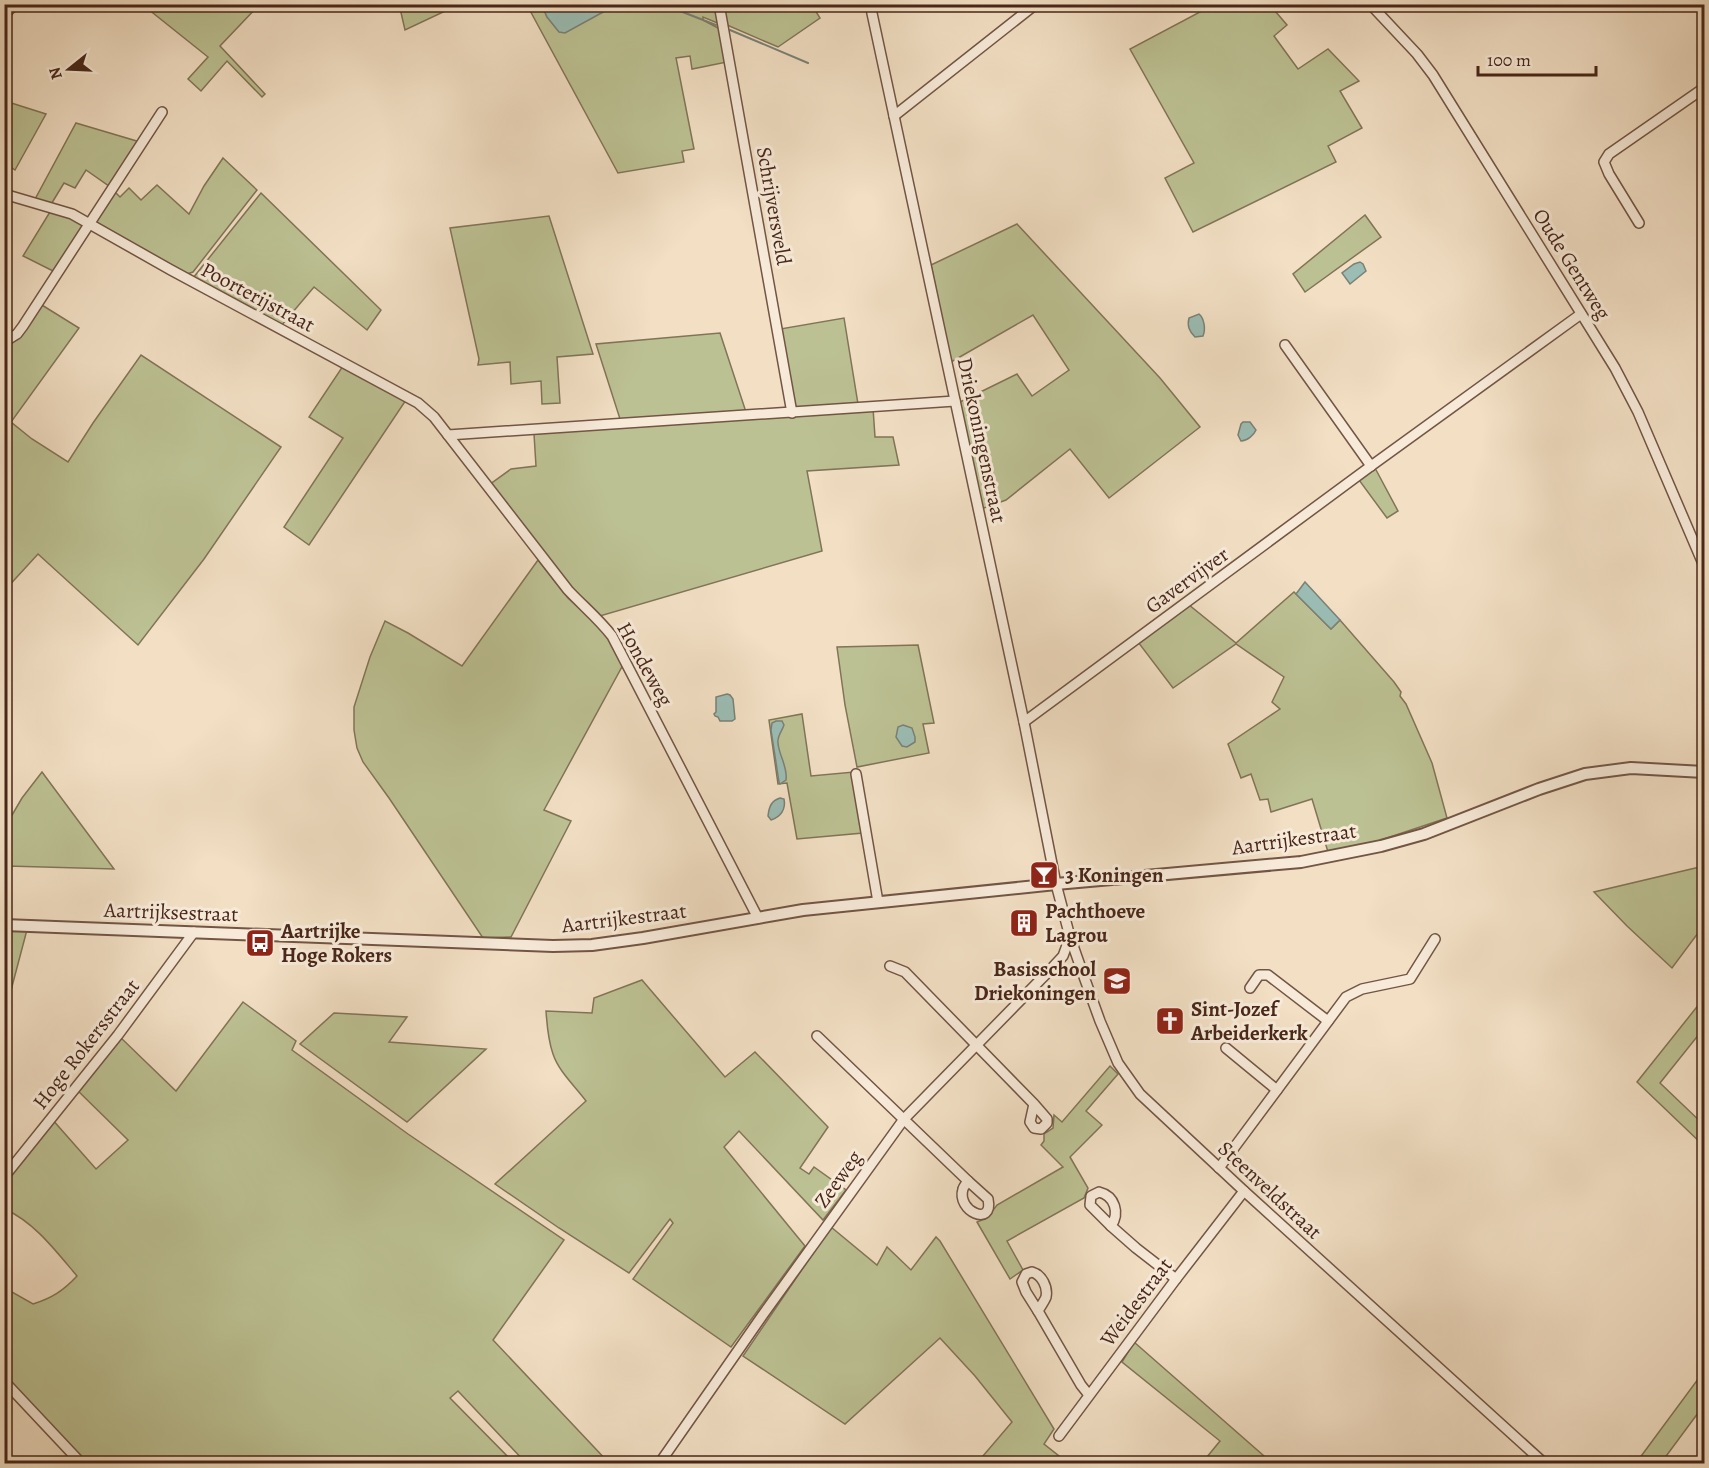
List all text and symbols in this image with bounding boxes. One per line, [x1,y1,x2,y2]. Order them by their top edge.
north arrow [39,39,99,99]
scale bar [1478,39,1596,77]
text: 100 m [1487,48,1531,72]
text: N [43,64,68,82]
street label: Schrijversveld [750,145,798,268]
street label: Oude Gentweg [1527,203,1618,325]
street label: Poorterijstraat [196,255,320,339]
street label: Driekoningenstraat [951,355,1013,525]
street label: Gavervijver [1140,540,1234,620]
street label: Hondeweg [610,617,680,712]
street label: Aartrijkestraat [1229,816,1358,862]
bar icon: 3 Koningen [1028,859,1060,891]
place label: 3 Koningen [1065,861,1164,889]
street label: Aartrijksestraat [102,896,239,928]
street label: Aartrijkestraat [559,896,688,940]
place label: Pachthoeve Lagrou [1045,897,1146,949]
building icon: Pachthoeve Lagrou [1008,907,1040,939]
place label: Aartrijke Hoge Rokers [280,917,392,969]
bus stop icon: Aartrijke Hoge Rokers [244,927,276,959]
place label: Basisschool Driekoningen [974,955,1096,1007]
school or university icon: Basisschool Driekoningen [1101,965,1133,997]
street label: Hoge Rokersstraat [26,973,146,1115]
place label: Sint-Jozef Arbeiderkerk [1190,995,1308,1047]
church icon: Sint-Jozef Arbeiderkerk [1154,1005,1186,1037]
street label: Steenveldstraat [1212,1135,1328,1245]
street label: Zeeweg [808,1144,869,1213]
street label: Weidestraat [1093,1252,1178,1353]

